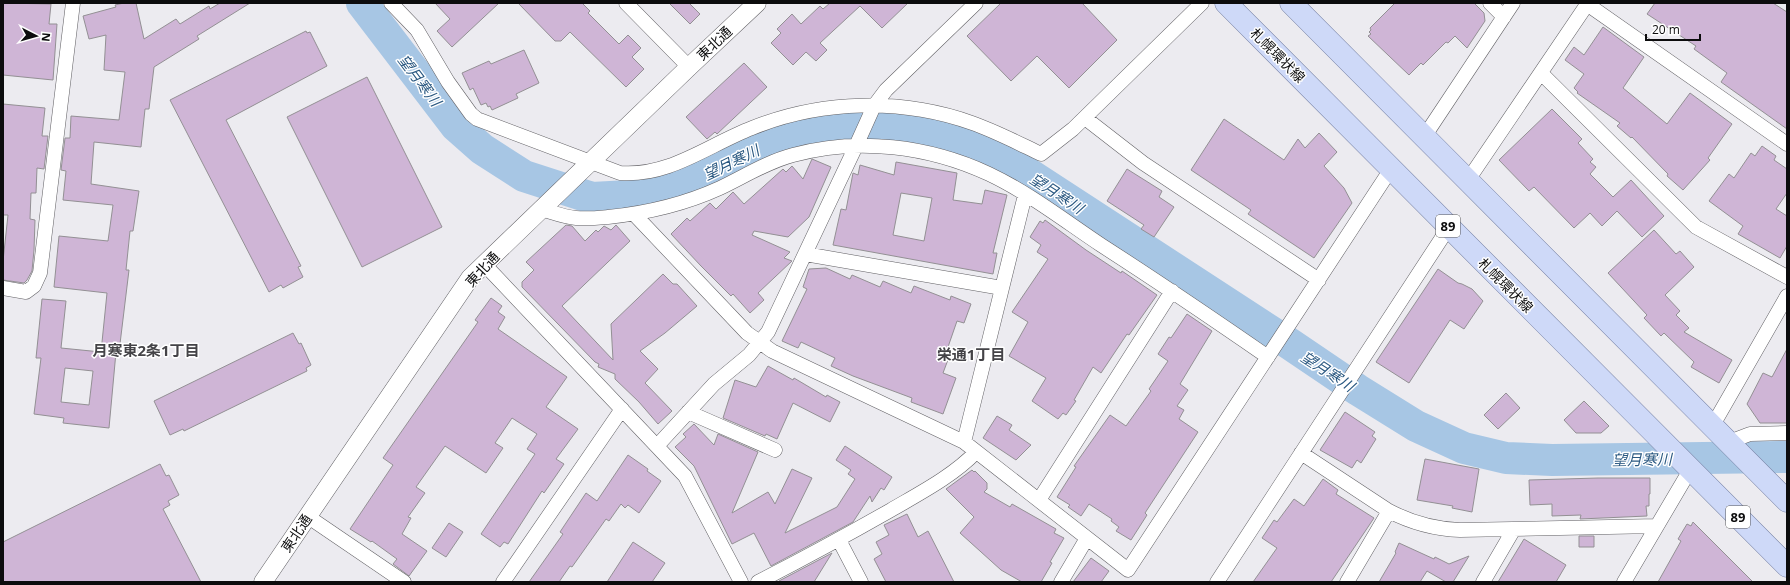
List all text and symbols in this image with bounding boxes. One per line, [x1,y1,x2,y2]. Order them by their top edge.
north arrow [16,16,56,56]
scale bar [1646,16,1700,42]
text: 20 m [1652,21,1680,38]
street label: 東北通 [692,22,736,64]
street label: 札幌環状線 [1247,24,1309,86]
text: N [39,32,54,42]
water label: 望月寒川 [394,50,447,112]
water label: 望月寒川 [700,139,764,184]
water label: 望月寒川 [1026,168,1089,219]
road number: 89 [1436,215,1460,237]
street label: 東北通 [461,247,503,291]
street label: 札幌環状線 [1475,254,1537,316]
district label: 月寒東2条1丁目 [92,340,200,360]
district label: 栄通1丁目 [937,344,1005,364]
water label: 望月寒川 [1297,346,1360,397]
water label: 望月寒川 [1612,448,1674,470]
road number: 89 [1726,506,1750,528]
street label: 東北通 [276,510,316,556]

